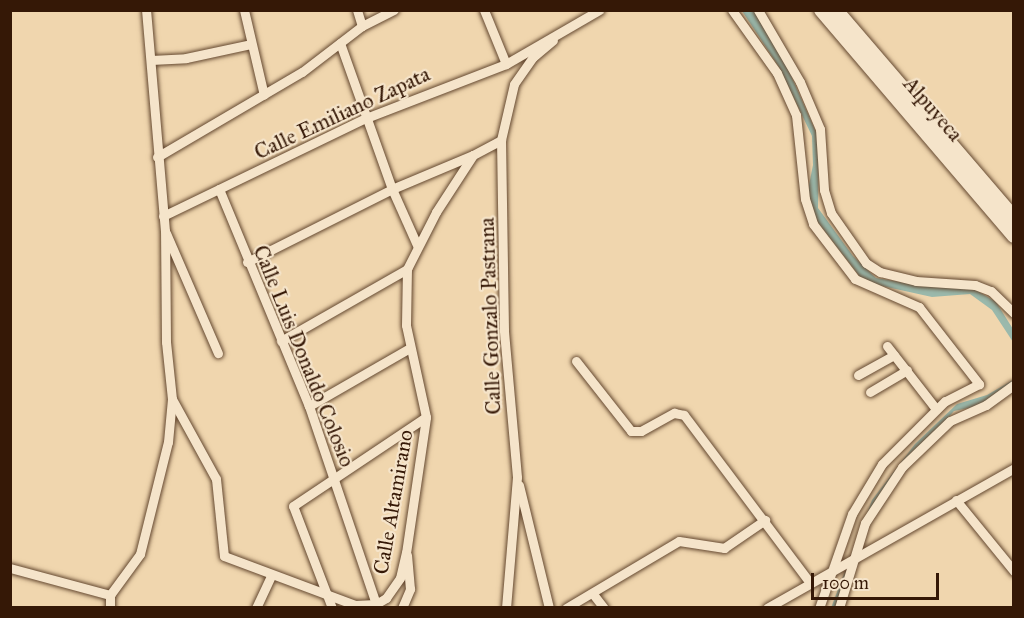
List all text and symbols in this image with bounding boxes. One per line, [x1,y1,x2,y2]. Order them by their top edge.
street label: Calle Emiliano Zapata [250,61,434,165]
street label: Alpuyeca [898,72,968,146]
street label: Calle Gonzalo Pastrana [474,217,506,415]
street label: Calle Luis Donaldo Colosio [248,242,360,470]
street label: Calle Altamirano [368,428,418,576]
scale bar [814,561,942,599]
text: 100 m [822,572,869,594]

